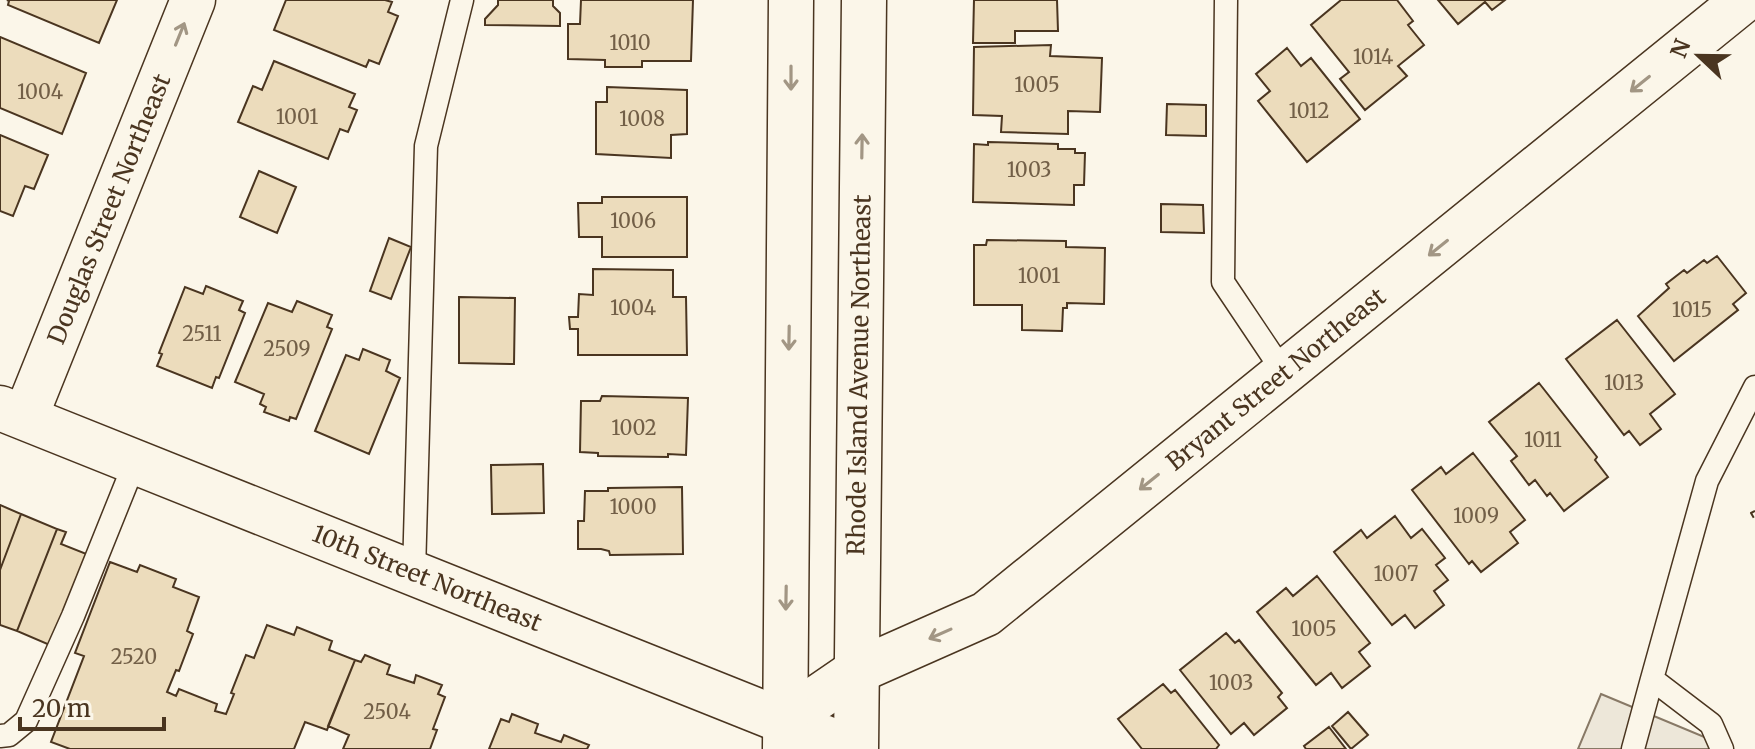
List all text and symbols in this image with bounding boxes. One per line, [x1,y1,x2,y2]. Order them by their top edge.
north arrow [1659,16,1739,96]
one-way arrow [174,22,188,47]
house number: 1010 [609,30,651,55]
text: N [1664,35,1697,62]
house number: 1014 [1353,44,1393,69]
one-way arrow [783,64,799,91]
street label: Douglas Street Northeast [41,69,178,349]
house number: 1005 [1014,72,1060,97]
one-way arrow [1630,75,1651,93]
house number: 1004 [17,79,63,104]
house number: 1012 [1289,98,1329,123]
house number: 1001 [276,104,318,129]
house number: 1008 [619,106,665,131]
one-way arrow [854,133,870,160]
house number: 1003 [1007,157,1051,182]
street label: Rhode Island Avenue Northeast [840,194,878,556]
house number: 1006 [610,208,656,233]
one-way arrow [1428,239,1449,257]
house number: 1001 [1018,263,1060,288]
street label: Bryant Street Northeast [1160,281,1392,477]
house number: 1004 [610,295,656,320]
house number: 1015 [1672,297,1712,322]
house number: 2511 [182,321,222,346]
one-way arrow [781,324,797,351]
house number: 2509 [263,336,311,361]
house number: 1013 [1604,370,1644,395]
house number: 1002 [611,415,657,440]
house number: 1011 [1524,427,1562,452]
one-way arrow [1139,473,1160,491]
house number: 1000 [609,494,657,519]
house number: 1009 [1453,503,1499,528]
street label: 10th Street Northeast [308,518,547,639]
house number: 1007 [1373,561,1419,586]
one-way arrow [778,584,794,611]
house number: 1005 [1291,616,1337,641]
one-way arrow [928,628,953,643]
house number: 2520 [111,644,157,669]
house number: 1003 [1209,670,1253,695]
scale bar [20,681,164,731]
text: 20 m [32,693,91,724]
house number: 2504 [363,699,411,724]

